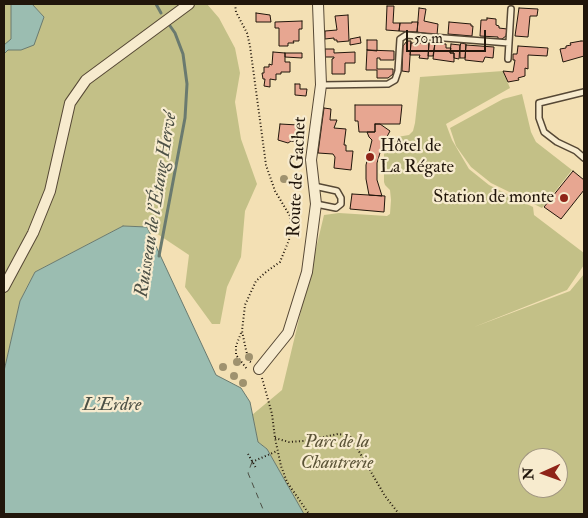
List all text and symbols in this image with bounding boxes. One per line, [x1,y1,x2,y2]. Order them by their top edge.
scale bar [408,20,488,52]
text: 50 m [414,29,443,48]
water label: Ruisseau de l'Étang Hervé [131,111,183,299]
street label: Route de Gachet [284,116,312,238]
place label: Hôtel de La Régate [380,136,454,178]
marker: Hôtel de La Régate [364,151,376,163]
place label: Station de monte [433,187,554,209]
marker: Station de monte [558,192,570,204]
water label: L'Erdre [83,395,141,417]
park label: Parc de la Chantrerie [301,432,373,474]
north arrow [518,448,568,498]
text: N [520,467,537,480]

